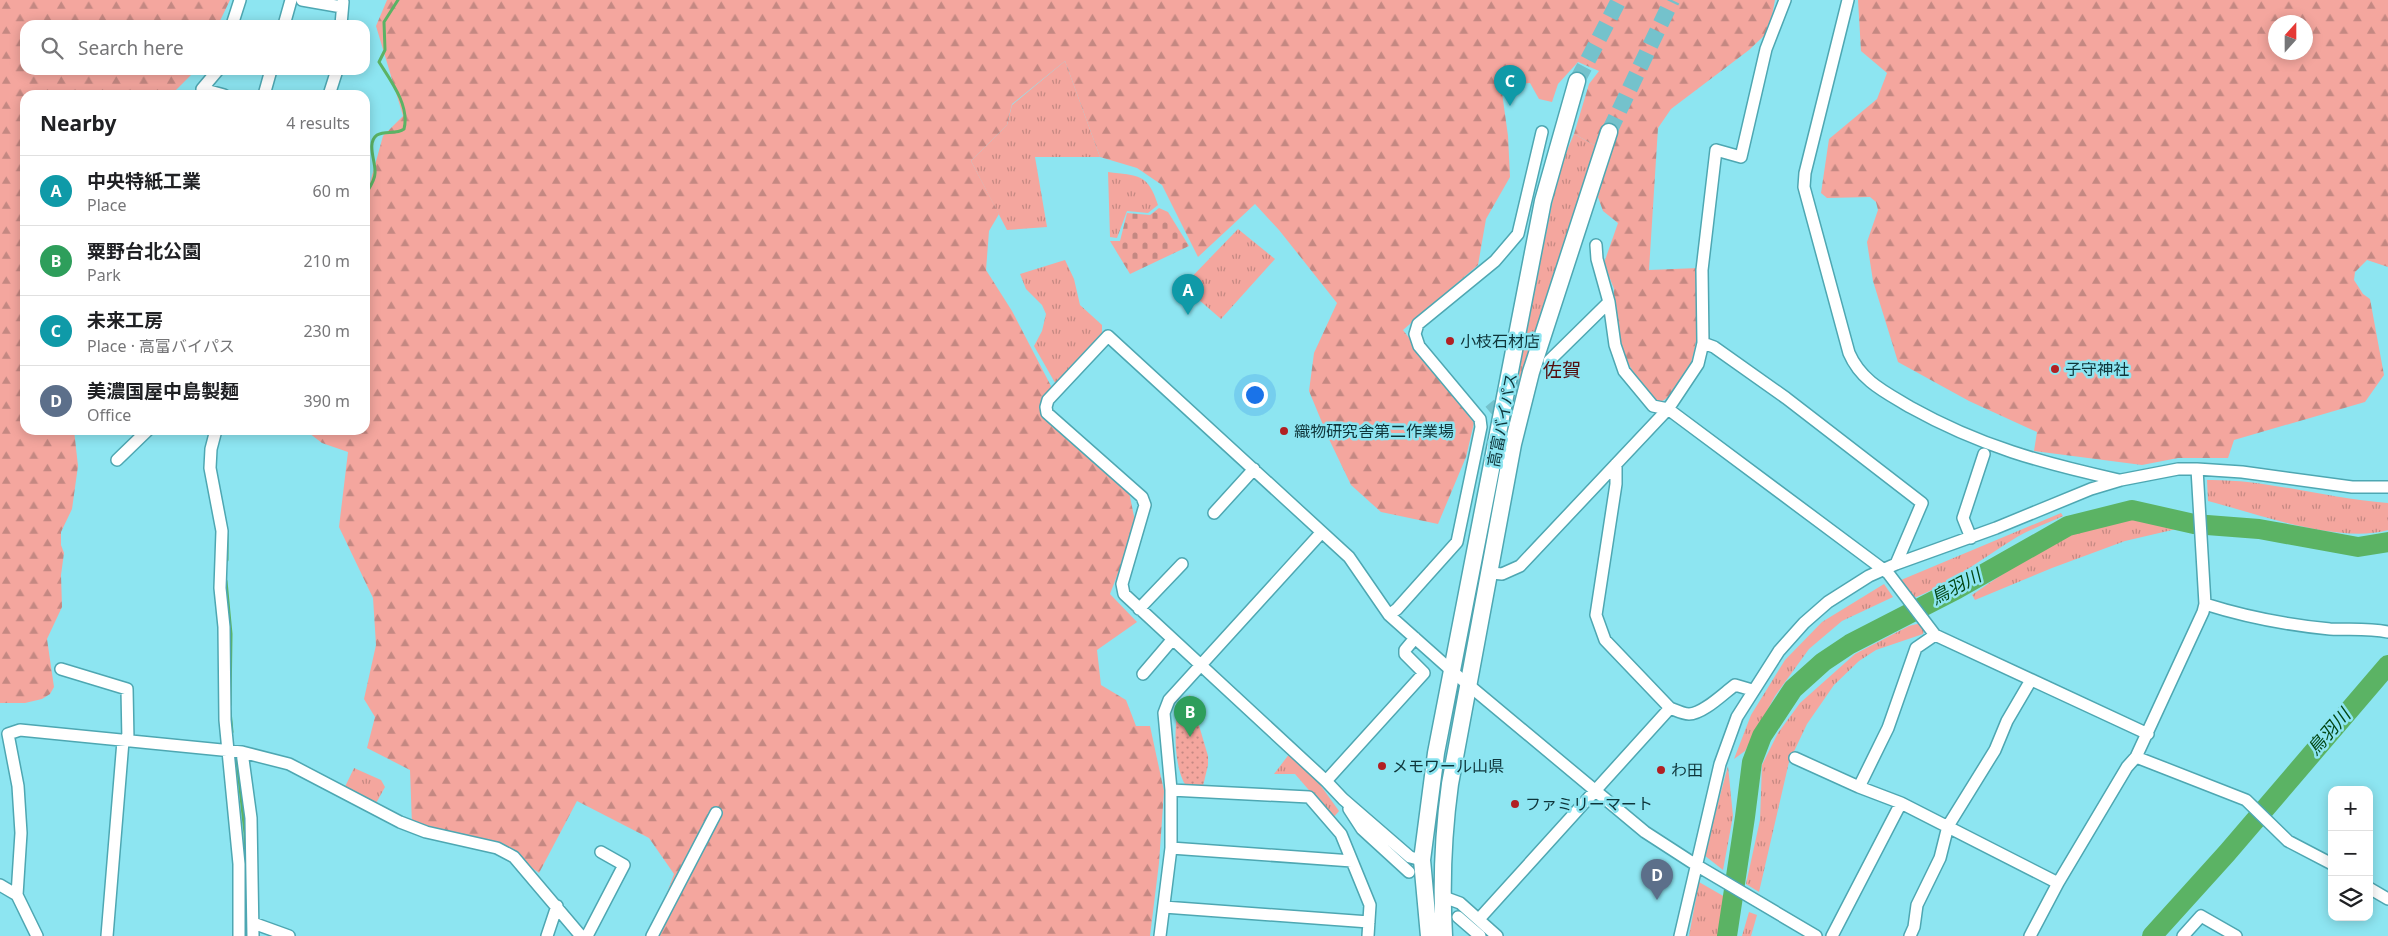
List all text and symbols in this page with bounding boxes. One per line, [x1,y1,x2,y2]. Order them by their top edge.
north arrow [2268,15,2313,60]
search box [20,20,370,75]
icon: search [38,34,66,62]
text: Search here [78,35,184,61]
pin: C [1494,65,1526,106]
text: Nearby [40,109,116,137]
text: 4 results [286,112,350,134]
text: 中央特紙工業 [87,168,201,194]
text: A [50,180,62,202]
text: 60 m [313,180,350,202]
text: Place [87,194,127,216]
text: 粟野台北公園 [87,238,201,264]
text: B [51,250,61,272]
text: 210 m [303,250,350,272]
text: Park [87,264,121,286]
pin: A [1172,274,1204,315]
text: 未来工房 [87,307,163,333]
text: C [51,320,61,342]
text: 230 m [303,320,350,342]
place label: 小枝石材店 [1460,330,1540,352]
text: Place · 高富バイパス [87,335,235,357]
marker: 小枝石材店 [1444,335,1456,347]
district label: 佐賀 [1543,357,1581,383]
place label: 子守神社 [2065,358,2129,380]
marker: 子守神社 [2049,363,2061,375]
street label: 高富バイパス [1482,371,1522,469]
text: 美濃国屋中島製麺 [87,378,239,404]
your location [1242,382,1268,408]
text: D [50,390,62,412]
text: 390 m [303,390,350,412]
text: Office [87,404,131,426]
place label: 織物研究舎第二作業場 [1294,420,1454,442]
marker: 織物研究舎第二作業場 [1278,425,1290,437]
water label: 鳥羽川 [1926,562,1987,609]
pin: B [1174,696,1206,737]
water label: 鳥羽川 [2301,702,2356,760]
place label: メモワール山県 [1392,755,1504,777]
place label: わ田 [1671,759,1703,781]
marker: メモワール山県 [1376,760,1388,772]
marker: わ田 [1655,764,1667,776]
map controls [2328,786,2373,921]
button: + [2328,786,2373,831]
place label: ファミリーマート [1525,793,1653,815]
marker: ファミリーマート [1509,798,1521,810]
button: − [2328,831,2373,876]
pin: D [1641,859,1673,900]
button: layers [2328,876,2373,921]

